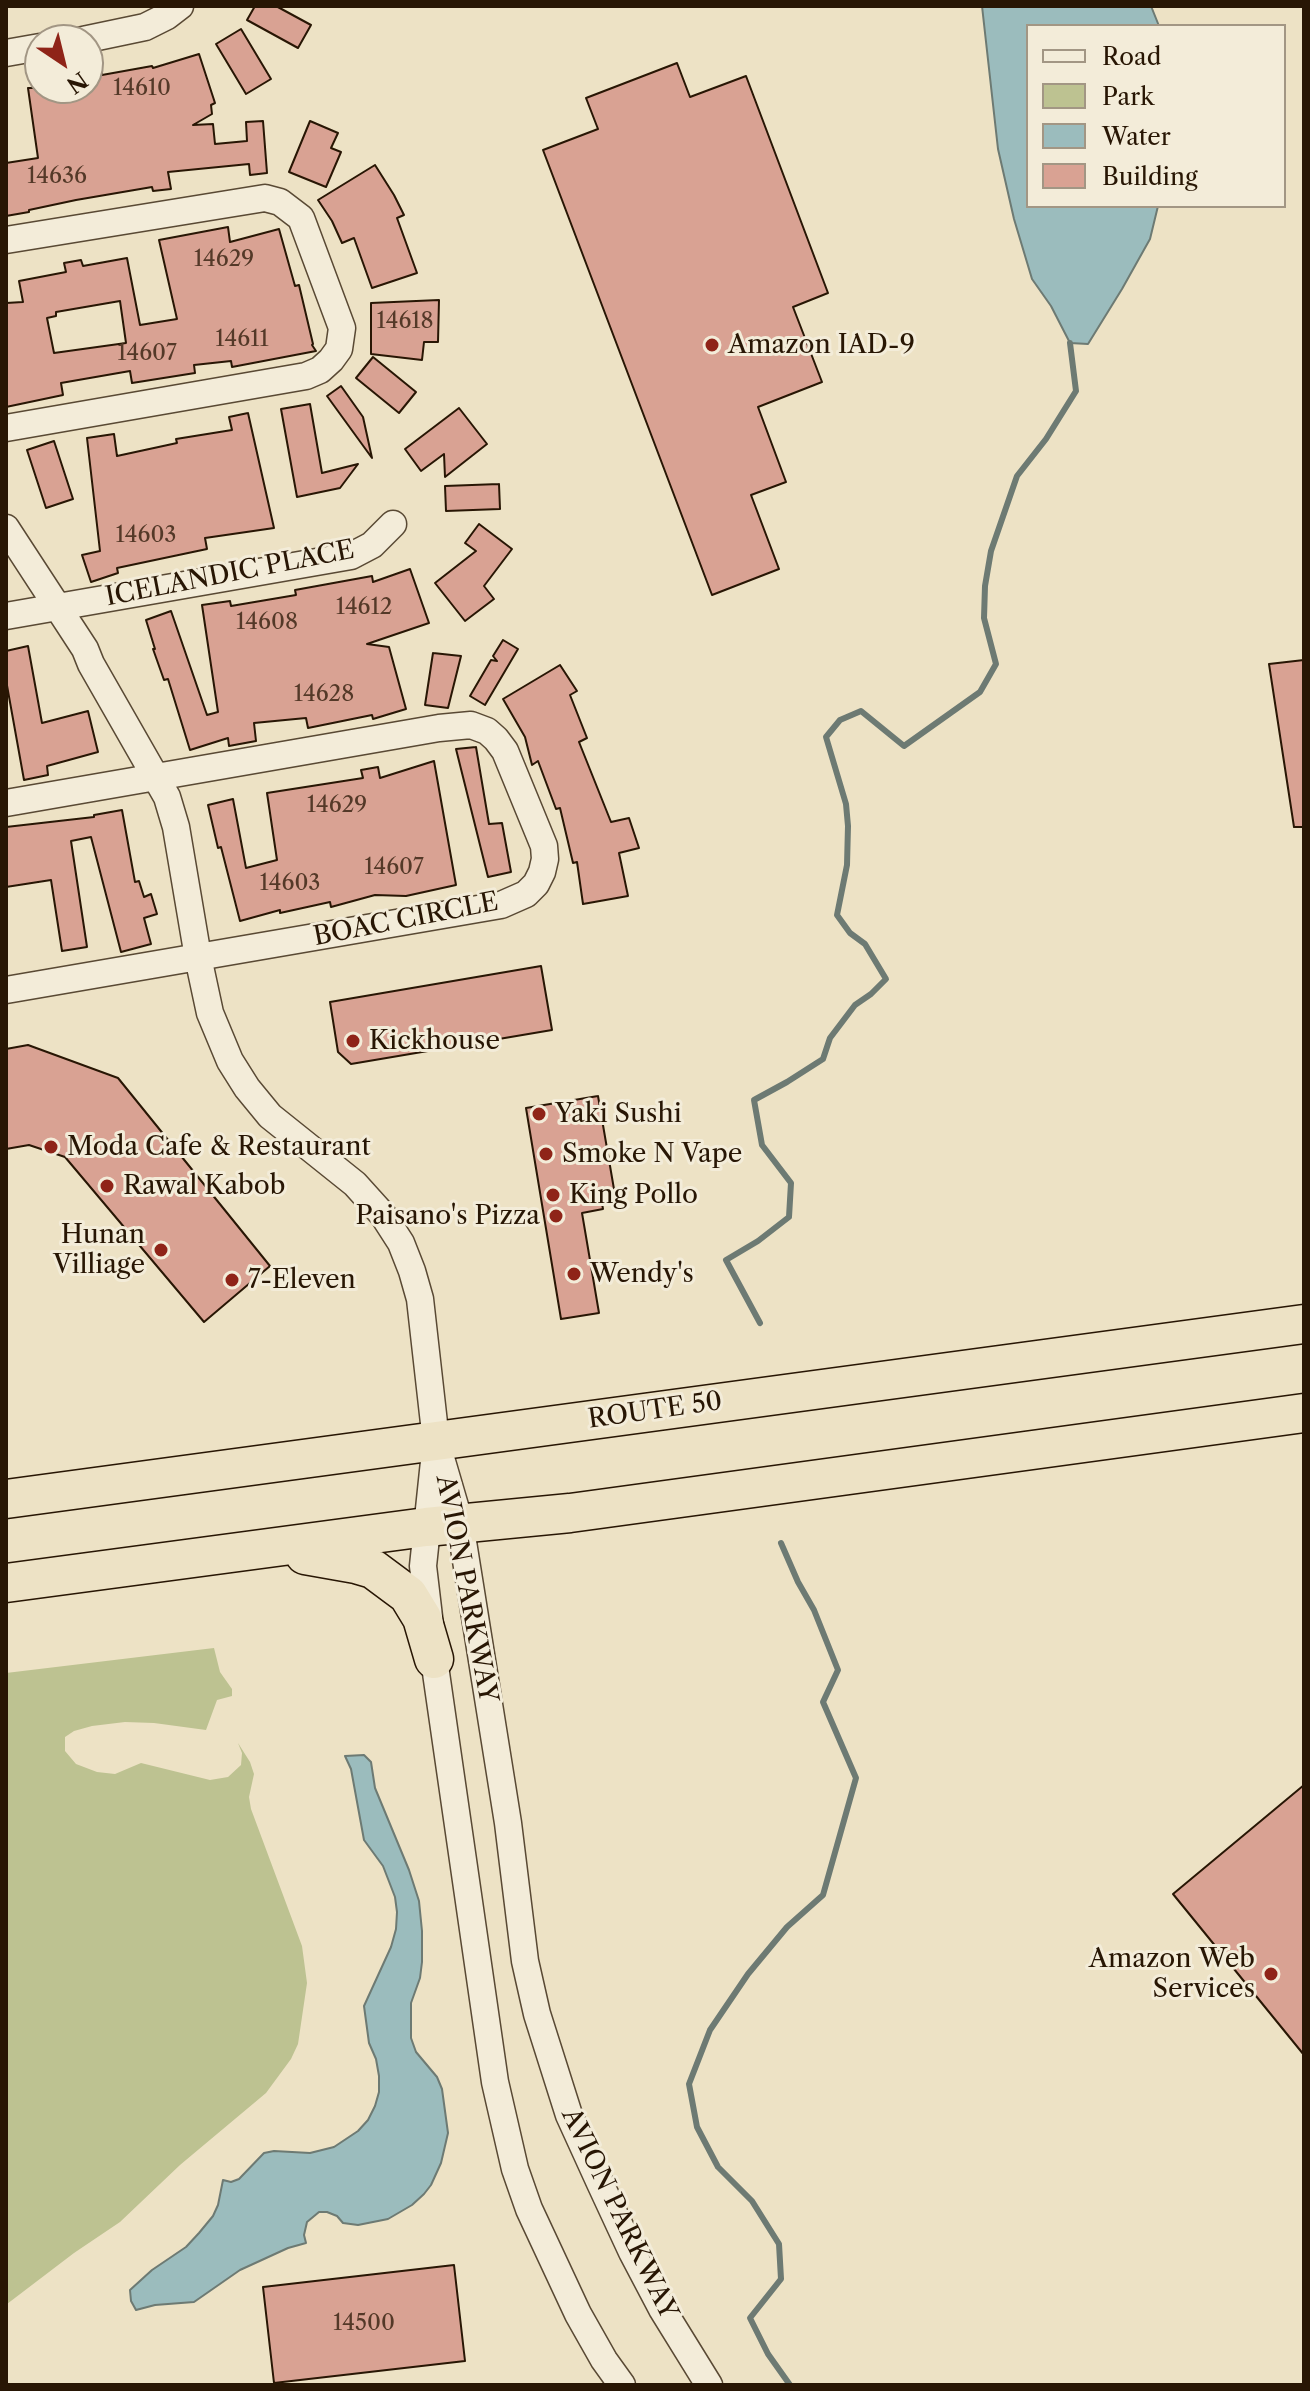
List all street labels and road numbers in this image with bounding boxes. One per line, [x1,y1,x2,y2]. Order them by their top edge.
street label: ICELANDIC PLACE [103,535,357,613]
street label: BOAC CIRCLE [311,887,501,953]
street label: ROUTE 50 [586,1386,724,1436]
street label: AVION PARKWAY [429,1472,503,1706]
street label: AVION PARKWAY [554,2103,684,2325]

